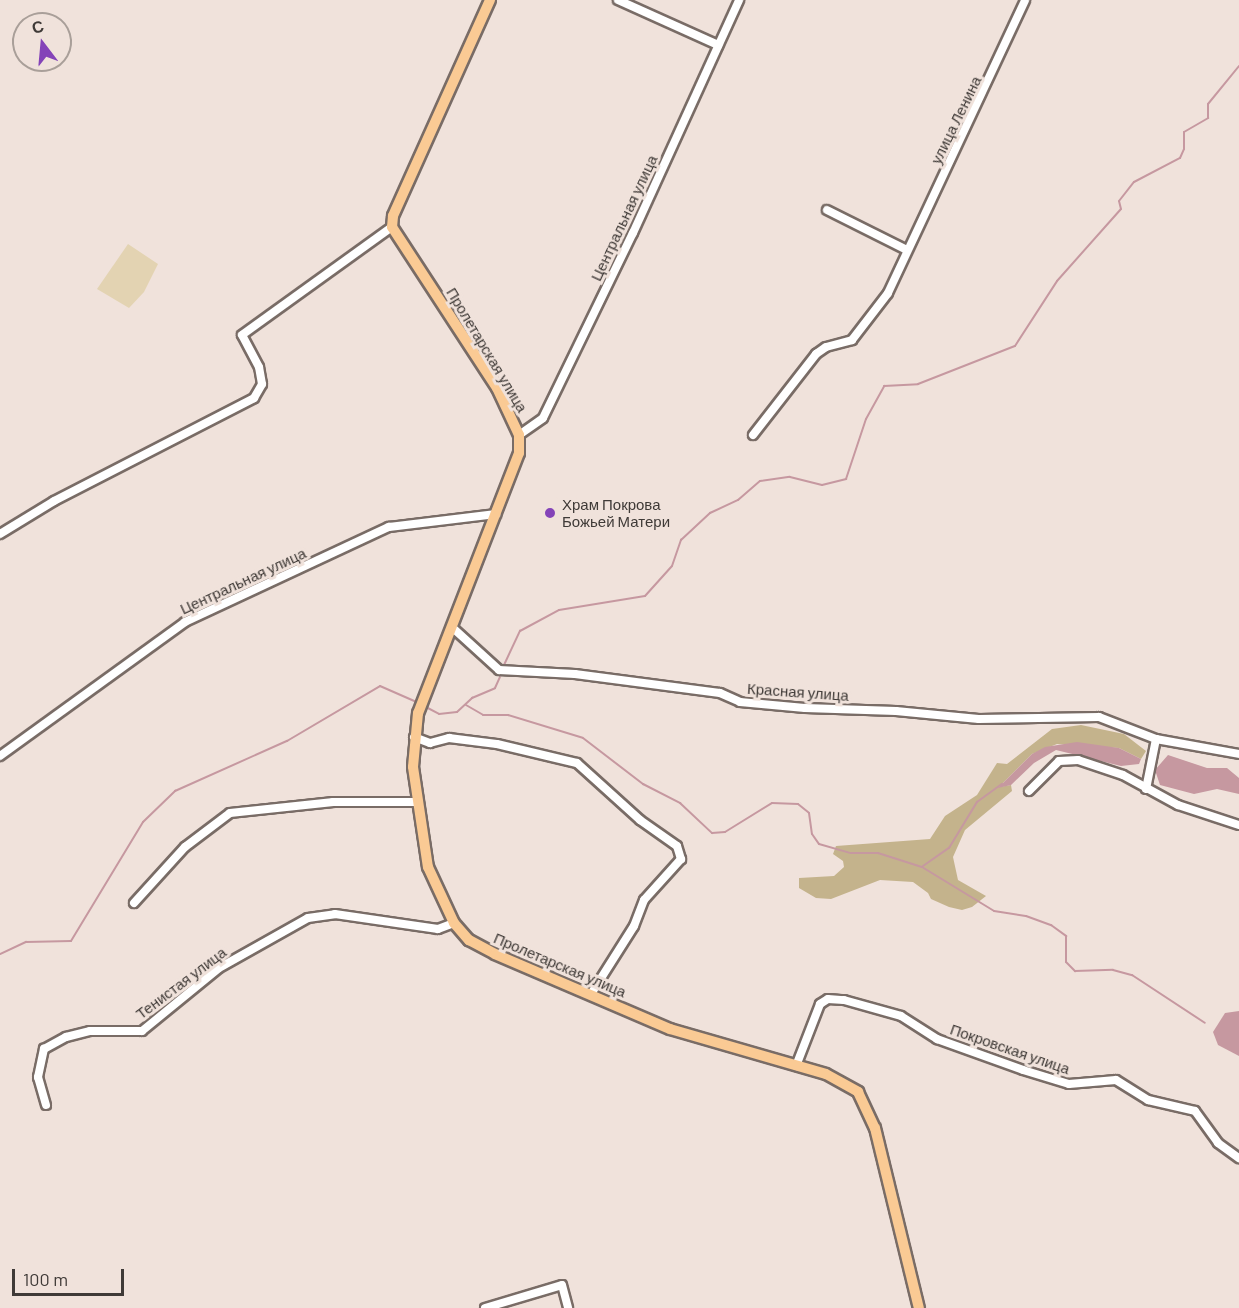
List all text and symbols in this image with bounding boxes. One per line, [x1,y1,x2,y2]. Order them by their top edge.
north arrow [12,12,72,72]
text: С [29,15,46,37]
street label: улица Ленина [927,73,985,167]
street label: Центральная улица [587,152,661,284]
street label: Пролетарская улица [443,284,531,416]
place label: Храм Покрова Божьей Матери [562,495,670,530]
marker: Храм Покрова Божьей Матери [543,506,557,520]
street label: Центральная улица [177,544,309,618]
street label: Красная улица [747,679,849,705]
street label: Пролетарская улица [491,929,629,1001]
street label: Тенистая улица [132,943,230,1023]
street label: Покровская улица [948,1020,1072,1078]
scale bar [15,1257,128,1295]
text: 100 m [23,1268,68,1290]

